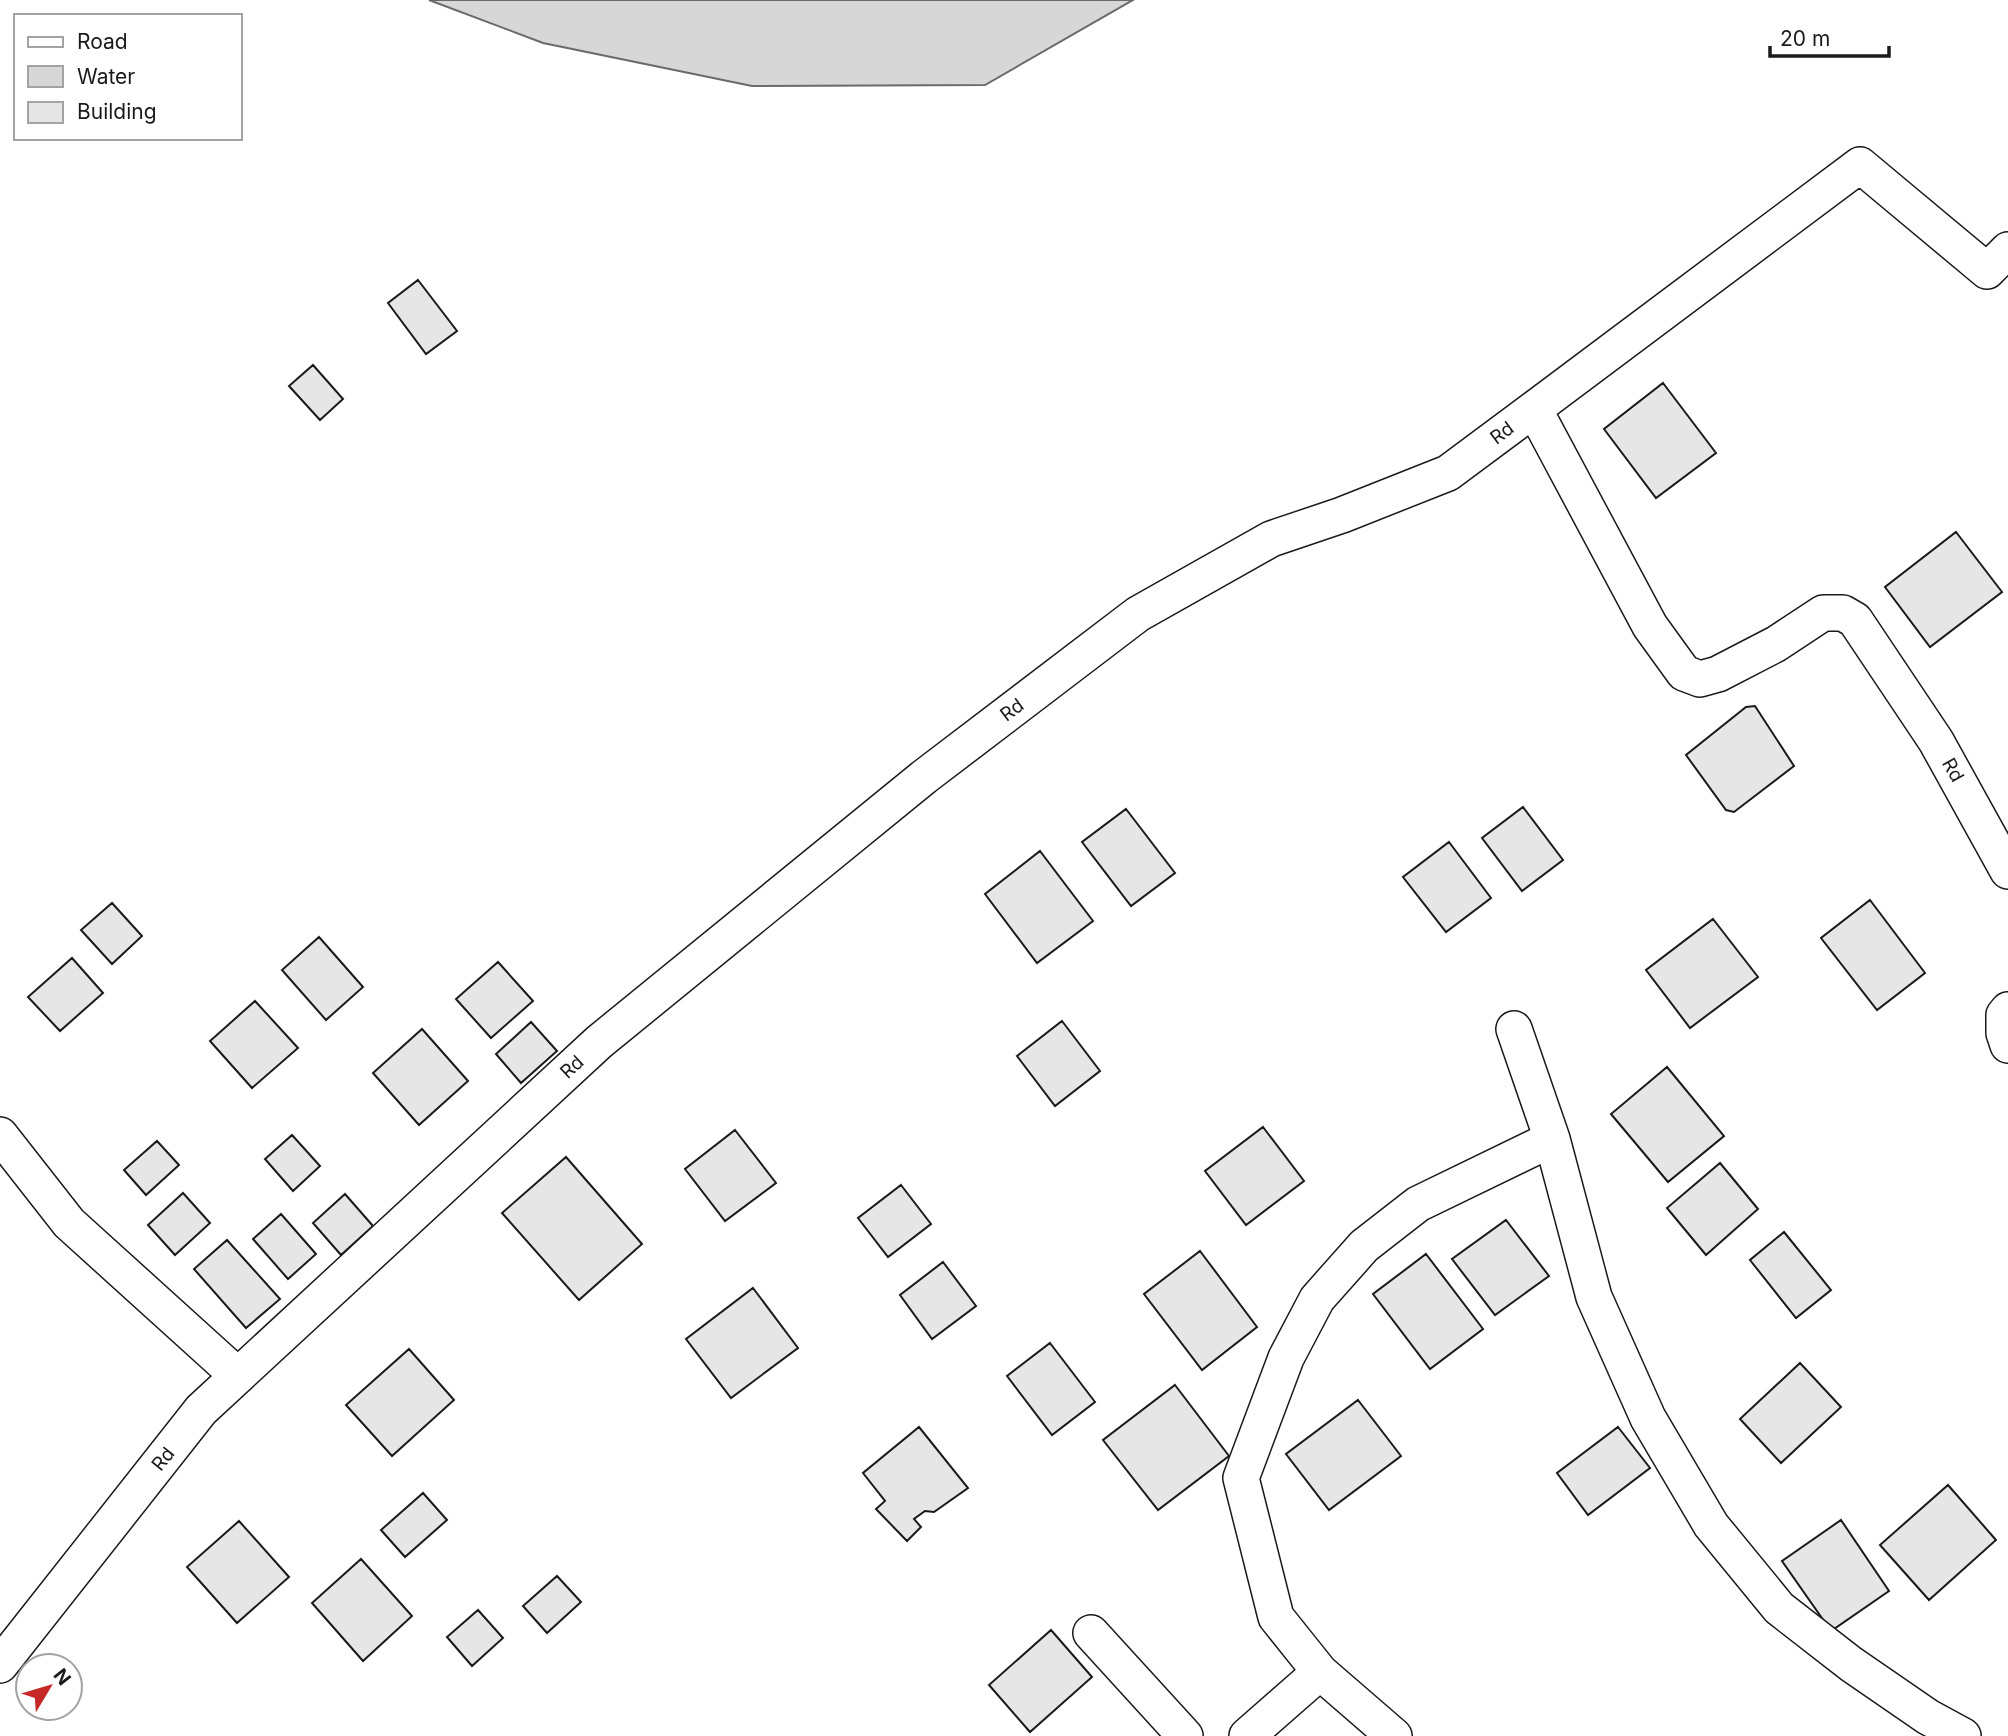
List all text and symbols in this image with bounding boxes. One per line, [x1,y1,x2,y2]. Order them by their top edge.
legend [14,14,242,140]
scale bar [1770,14,1889,58]
text: 20 m [1780,26,1830,51]
text: Road [77,29,128,54]
text: Water [77,64,135,89]
text: Building [77,99,157,124]
street label: Rd [1486,417,1518,449]
street label: Rd [996,694,1028,726]
street label: Rd [1937,754,1969,786]
street label: Rd [556,1051,588,1083]
street label: Rd [147,1443,179,1475]
north arrow [14,1652,84,1722]
text: N [48,1664,76,1690]

